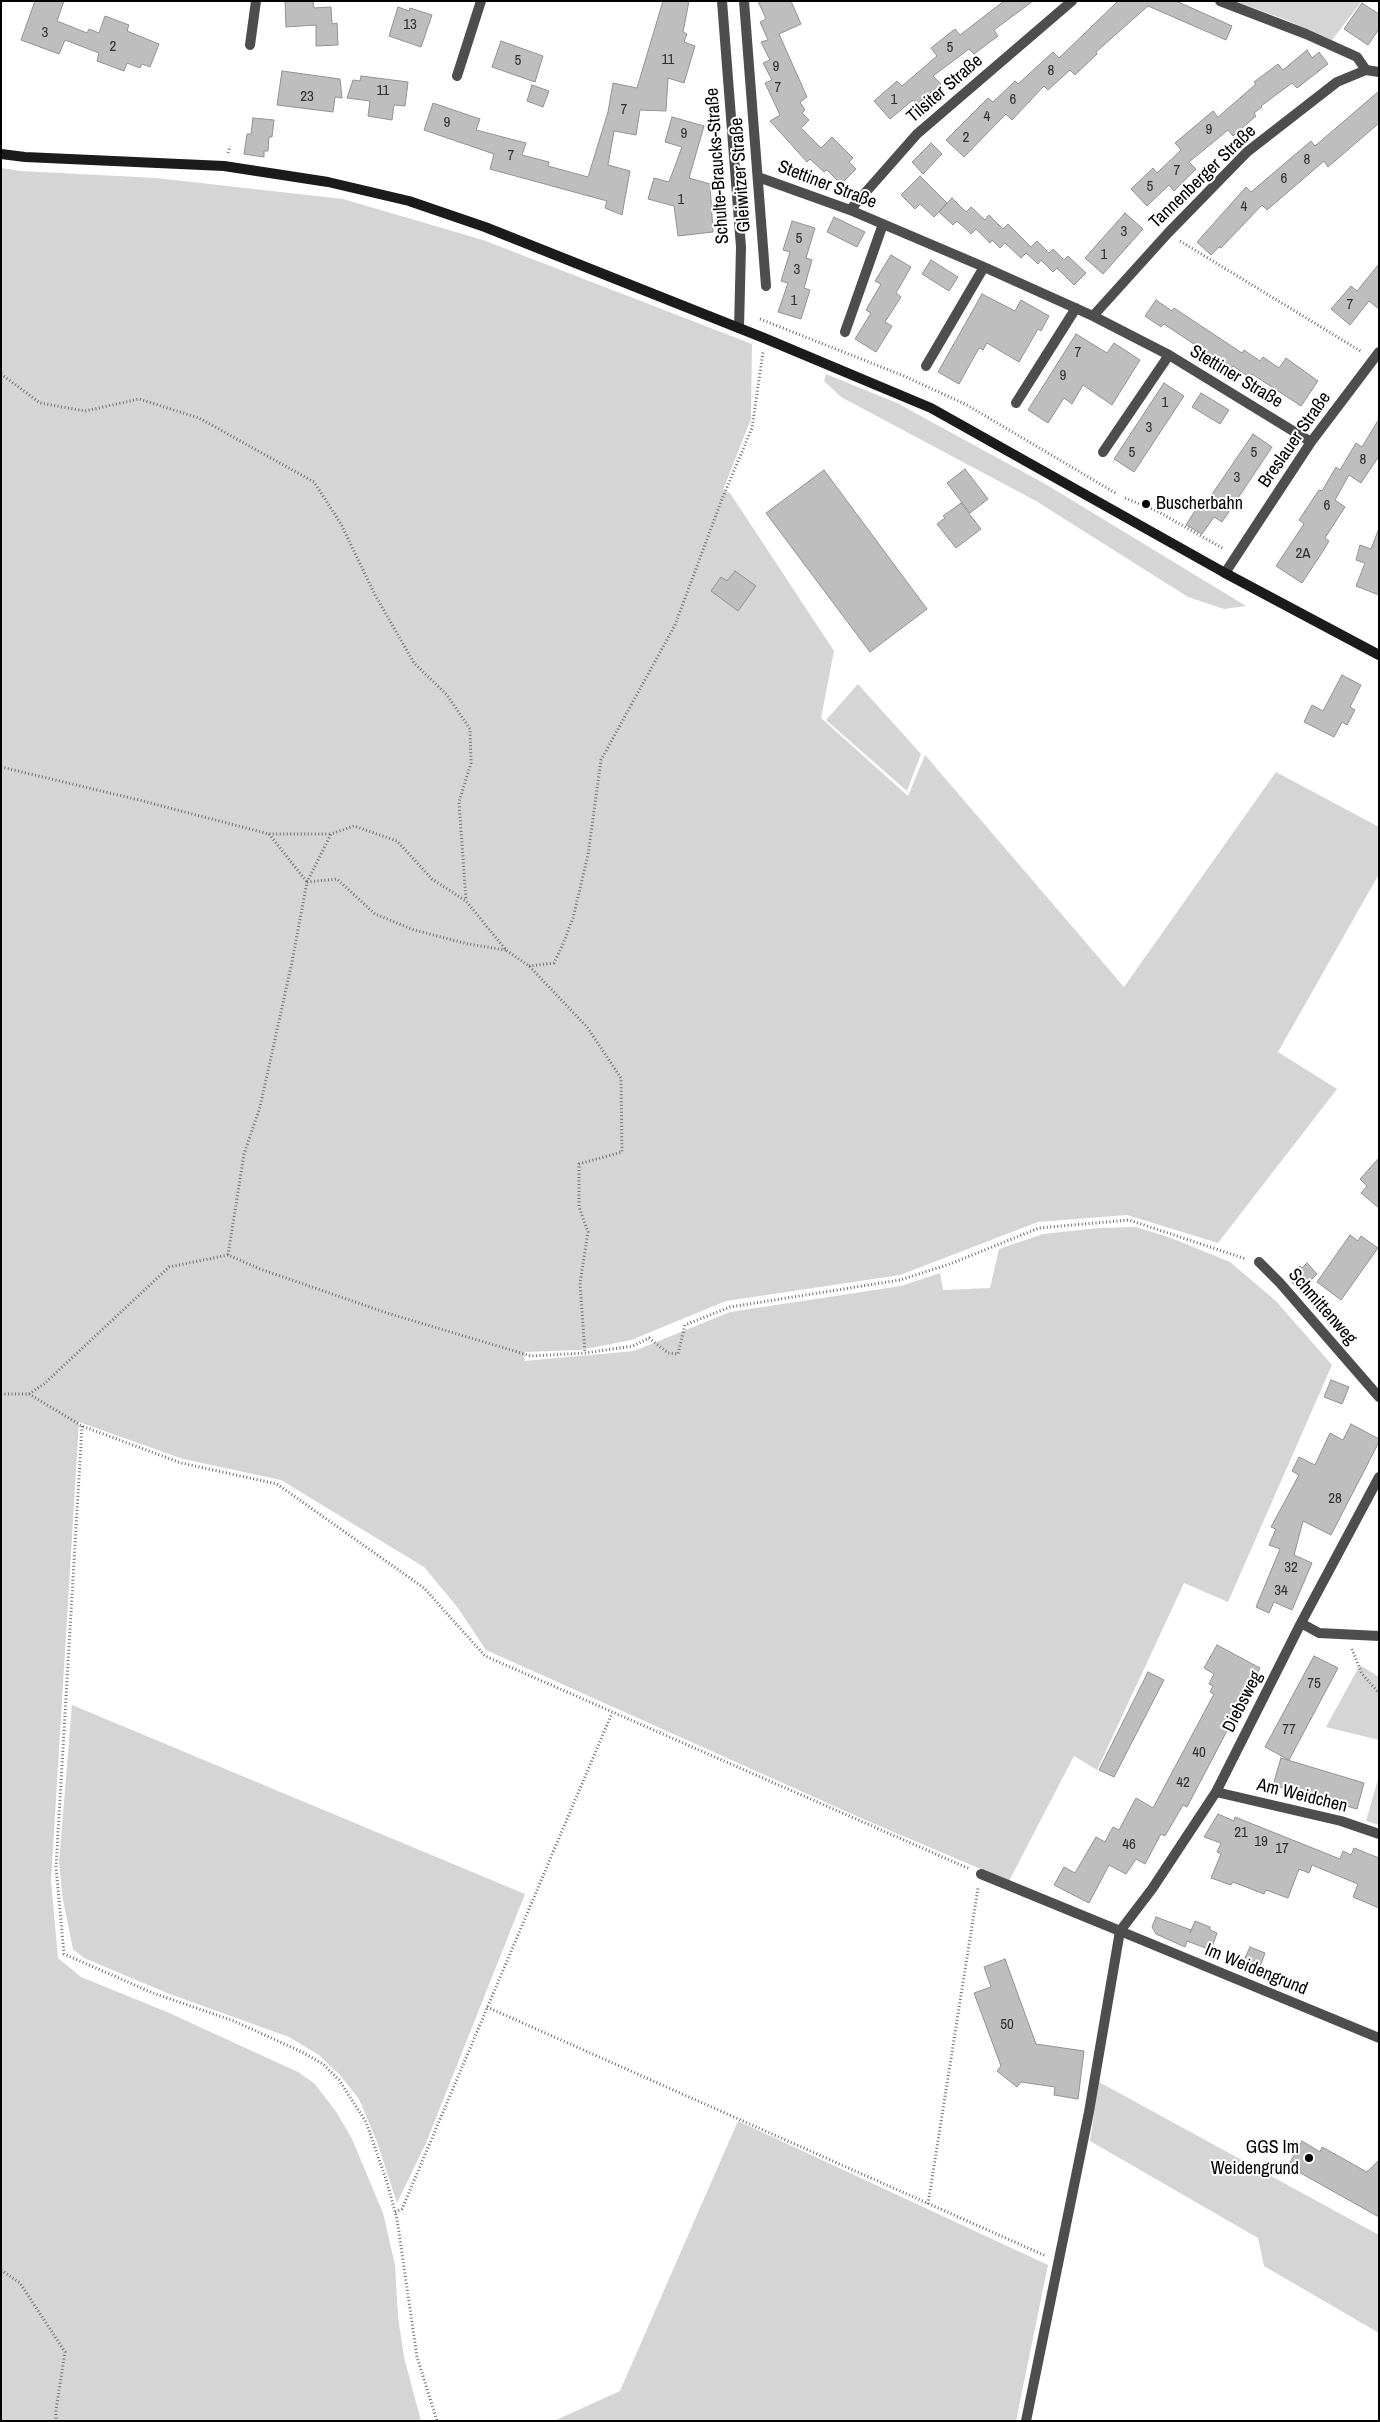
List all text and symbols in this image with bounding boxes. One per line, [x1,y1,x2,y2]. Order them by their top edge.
house number: 13 [403,16,417,34]
house number: 3 [42,24,48,42]
house number: 2 [110,38,116,56]
house number: 5 [947,39,953,57]
street label: Tilsiter Straße [903,50,987,128]
house number: 11 [662,51,674,69]
house number: 5 [515,52,521,70]
house number: 9 [773,58,779,76]
house number: 8 [1048,62,1054,80]
house number: 7 [775,79,781,97]
house number: 11 [377,82,389,100]
street label: Schulte-Braucks-Straße [702,87,734,245]
house number: 23 [300,88,314,106]
house number: 1 [891,91,897,109]
house number: 6 [1010,91,1016,109]
house number: 7 [621,101,627,119]
house number: 4 [984,108,990,126]
house number: 9 [444,114,450,132]
street label: Gleiwitzer Straße [726,117,756,233]
street label: Tannenberger Straße [1145,121,1261,233]
house number: 9 [1206,121,1212,139]
house number: 9 [681,125,687,143]
house number: 2 [963,129,969,147]
house number: 7 [508,147,514,165]
house number: 8 [1304,151,1310,169]
street label: Stettiner Straße [774,156,880,214]
house number: 7 [1174,162,1180,180]
house number: 6 [1281,170,1287,188]
house number: 5 [1147,178,1153,196]
house number: 1 [678,191,684,209]
house number: 4 [1241,198,1247,216]
house number: 3 [1121,223,1127,241]
house number: 5 [796,230,802,248]
house number: 1 [1101,246,1107,264]
house number: 3 [794,261,800,279]
house number: 1 [791,292,797,310]
house number: 7 [1347,296,1353,314]
street label: Stettiner Straße [1186,341,1286,413]
house number: 7 [1075,344,1081,362]
house number: 9 [1060,367,1066,385]
street label: Breslauer Straße [1254,388,1336,492]
house number: 1 [1162,394,1168,412]
house number: 3 [1146,419,1152,437]
house number: 5 [1129,444,1135,462]
house number: 5 [1251,444,1257,462]
house number: 8 [1360,451,1366,469]
house number: 3 [1234,469,1240,487]
place label: Buscherbahn [1156,493,1243,515]
house number: 6 [1324,497,1330,515]
marker: Buscherbahn [1140,498,1152,510]
house number: 2A [1295,545,1311,563]
street label: Schmittenweg [1283,1265,1361,1349]
house number: 28 [1328,1490,1342,1508]
house number: 32 [1284,1559,1298,1577]
house number: 34 [1274,1582,1288,1600]
street label: Diebsweg [1218,1668,1268,1736]
house number: 75 [1307,1675,1321,1693]
house number: 77 [1282,1721,1296,1739]
house number: 40 [1192,1744,1206,1762]
house number: 42 [1176,1774,1190,1792]
street label: Am Weidchen [1255,1774,1349,1818]
house number: 21 [1234,1824,1248,1842]
house number: 19 [1254,1833,1268,1851]
house number: 46 [1122,1836,1136,1854]
house number: 17 [1275,1840,1289,1858]
street label: Im Weidengrund [1201,1940,1311,2000]
house number: 50 [1000,2016,1014,2034]
place label: GGS Im Weidengrund [1211,2137,1299,2180]
marker: GGS Im Weidengrund [1303,2152,1315,2164]

